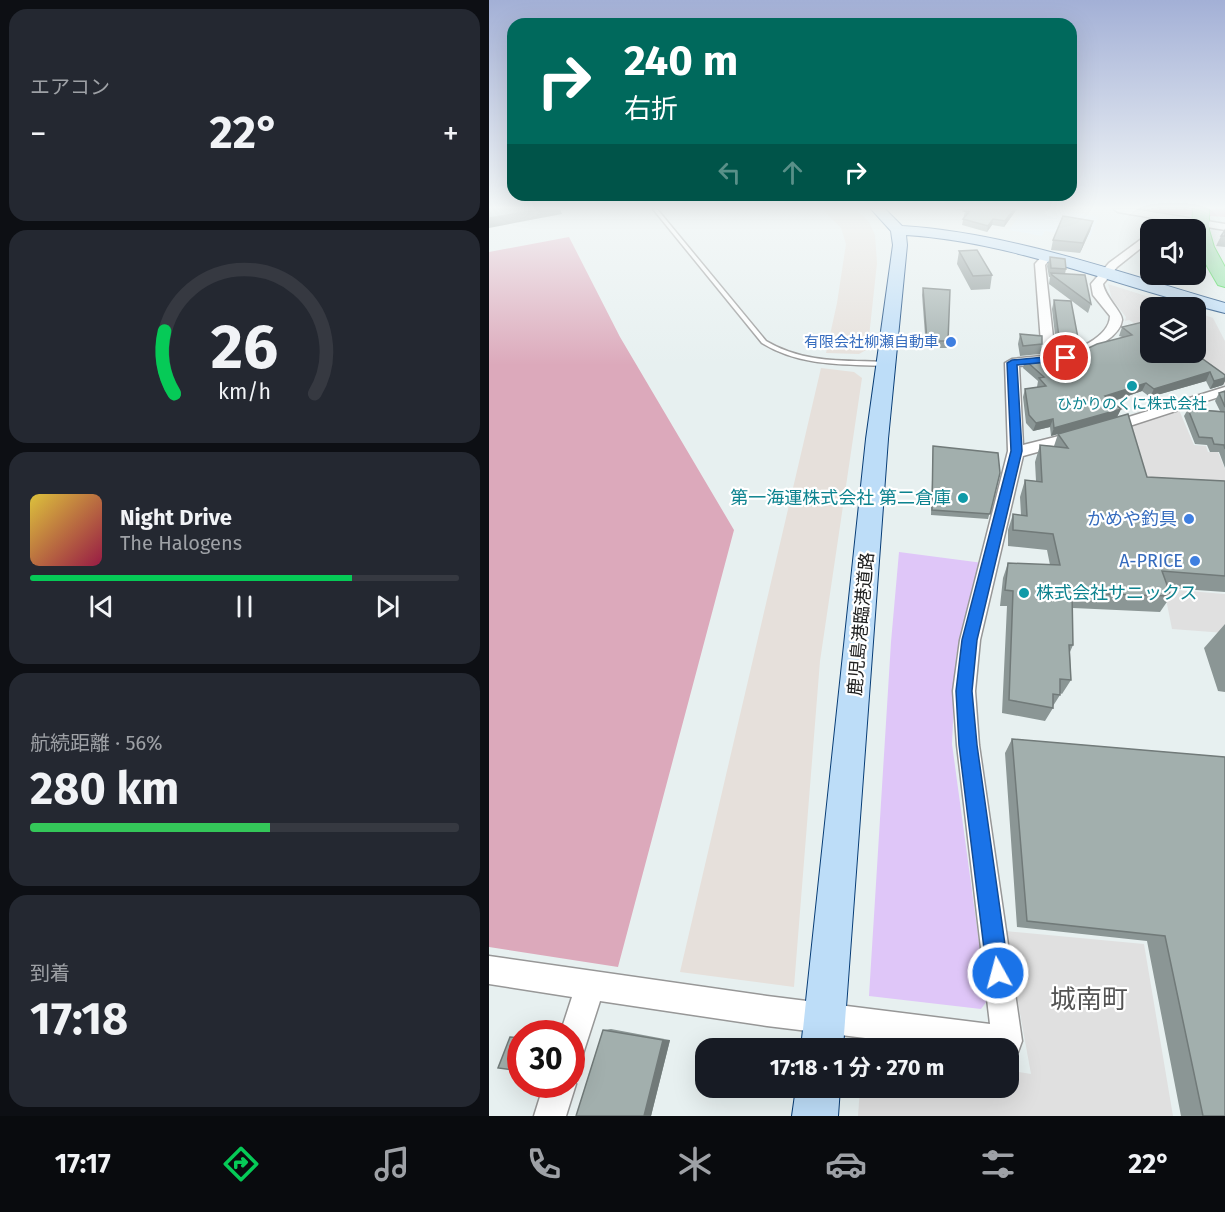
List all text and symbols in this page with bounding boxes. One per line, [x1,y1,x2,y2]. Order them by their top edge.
text: 240 m [624,36,738,86]
icon: right [525,42,603,120]
text: エアコン [30,75,110,99]
text: 右折 [624,93,678,125]
text: 22° [210,106,280,160]
text: − [30,114,47,154]
text: + [443,114,459,154]
icon: left [713,156,746,189]
icon: ahead [776,156,809,189]
icon: right [839,156,872,189]
map controls [1140,219,1206,363]
button: sound [1140,219,1206,285]
button: layers [1140,297,1206,363]
text: 26 [211,310,278,385]
pin [1040,332,1091,383]
place label: 有限会社柳瀬自動車 [804,333,939,351]
marker: 有限会社柳瀬自動車 [944,335,958,349]
icon: arrive [1049,341,1082,374]
text: km/h [218,379,271,405]
marker: ひかりのくに株式会社 [1125,379,1139,393]
place label: ひかりのくに株式会社 [1057,395,1207,413]
place label: 第一海運株式会社 第二倉庫 [730,487,951,509]
marker: 第一海運株式会社 第二倉庫 [956,491,970,505]
text: Night Drive [120,504,232,531]
place label: かめや釣具 [1087,508,1177,530]
marker: かめや釣具 [1182,512,1196,526]
text: The Halogens [120,531,242,555]
place label: A-PRICE [1119,550,1183,572]
street label: 鹿児島港臨港道路 [844,551,878,697]
marker: A-PRICE [1188,554,1202,568]
place label: 株式会社サニックス [1036,582,1197,604]
marker: 株式会社サニックス [1017,586,1031,600]
icon: previous [85,590,118,623]
icon: pause [228,590,261,623]
icon: next [371,590,404,623]
text: 航続距離 · 56% [30,731,163,755]
text: 280 km [30,762,179,816]
position arrow [966,941,1030,1005]
text: 到着 [30,961,70,985]
district label: 城南町 [1050,984,1128,1015]
text: 17:18 [30,992,128,1046]
speed limit sign: 30 [507,1020,585,1098]
text: 17:18 · 1 分 · 270 m [770,1054,944,1081]
icon: directions [220,1143,262,1185]
icon: music [371,1143,413,1185]
icon: phone [523,1143,565,1185]
icon: climate [674,1143,716,1185]
icon: car [825,1143,867,1185]
icon: filters [977,1143,1019,1185]
text: 17:17 [55,1148,111,1180]
text: 22° [1128,1148,1170,1180]

